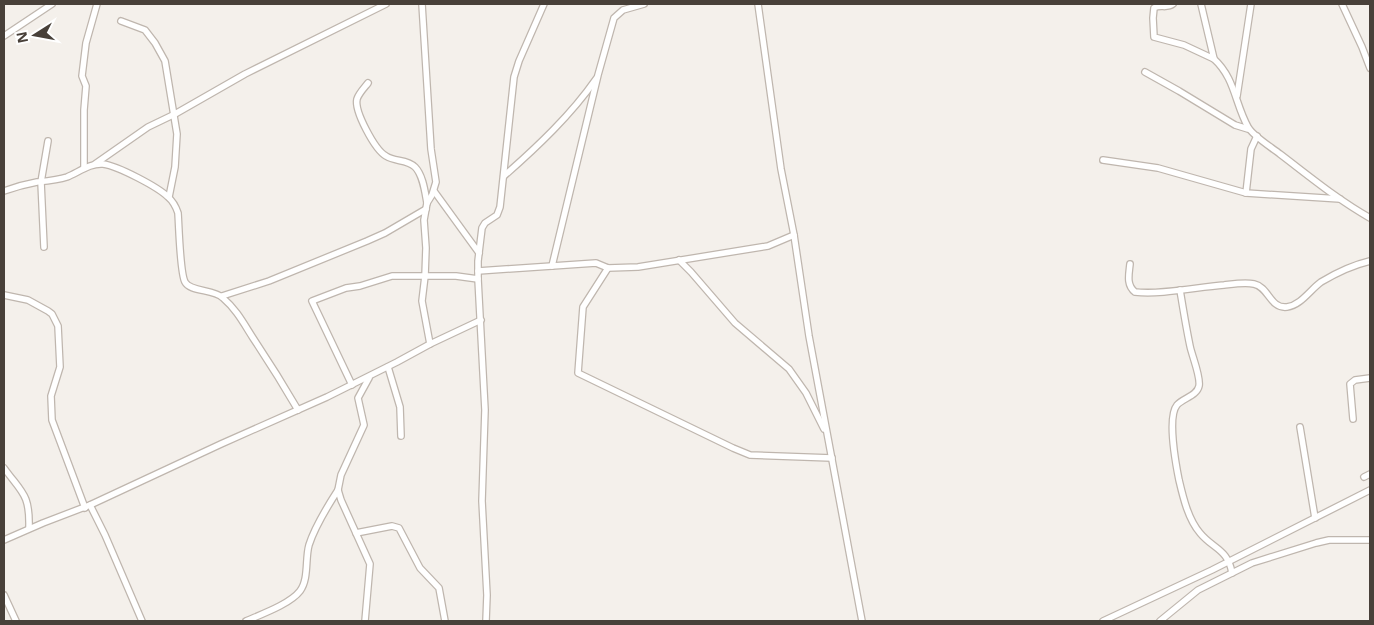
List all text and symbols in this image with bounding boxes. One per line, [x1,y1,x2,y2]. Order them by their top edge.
north arrow [10,10,60,60]
text: N [11,30,32,45]

